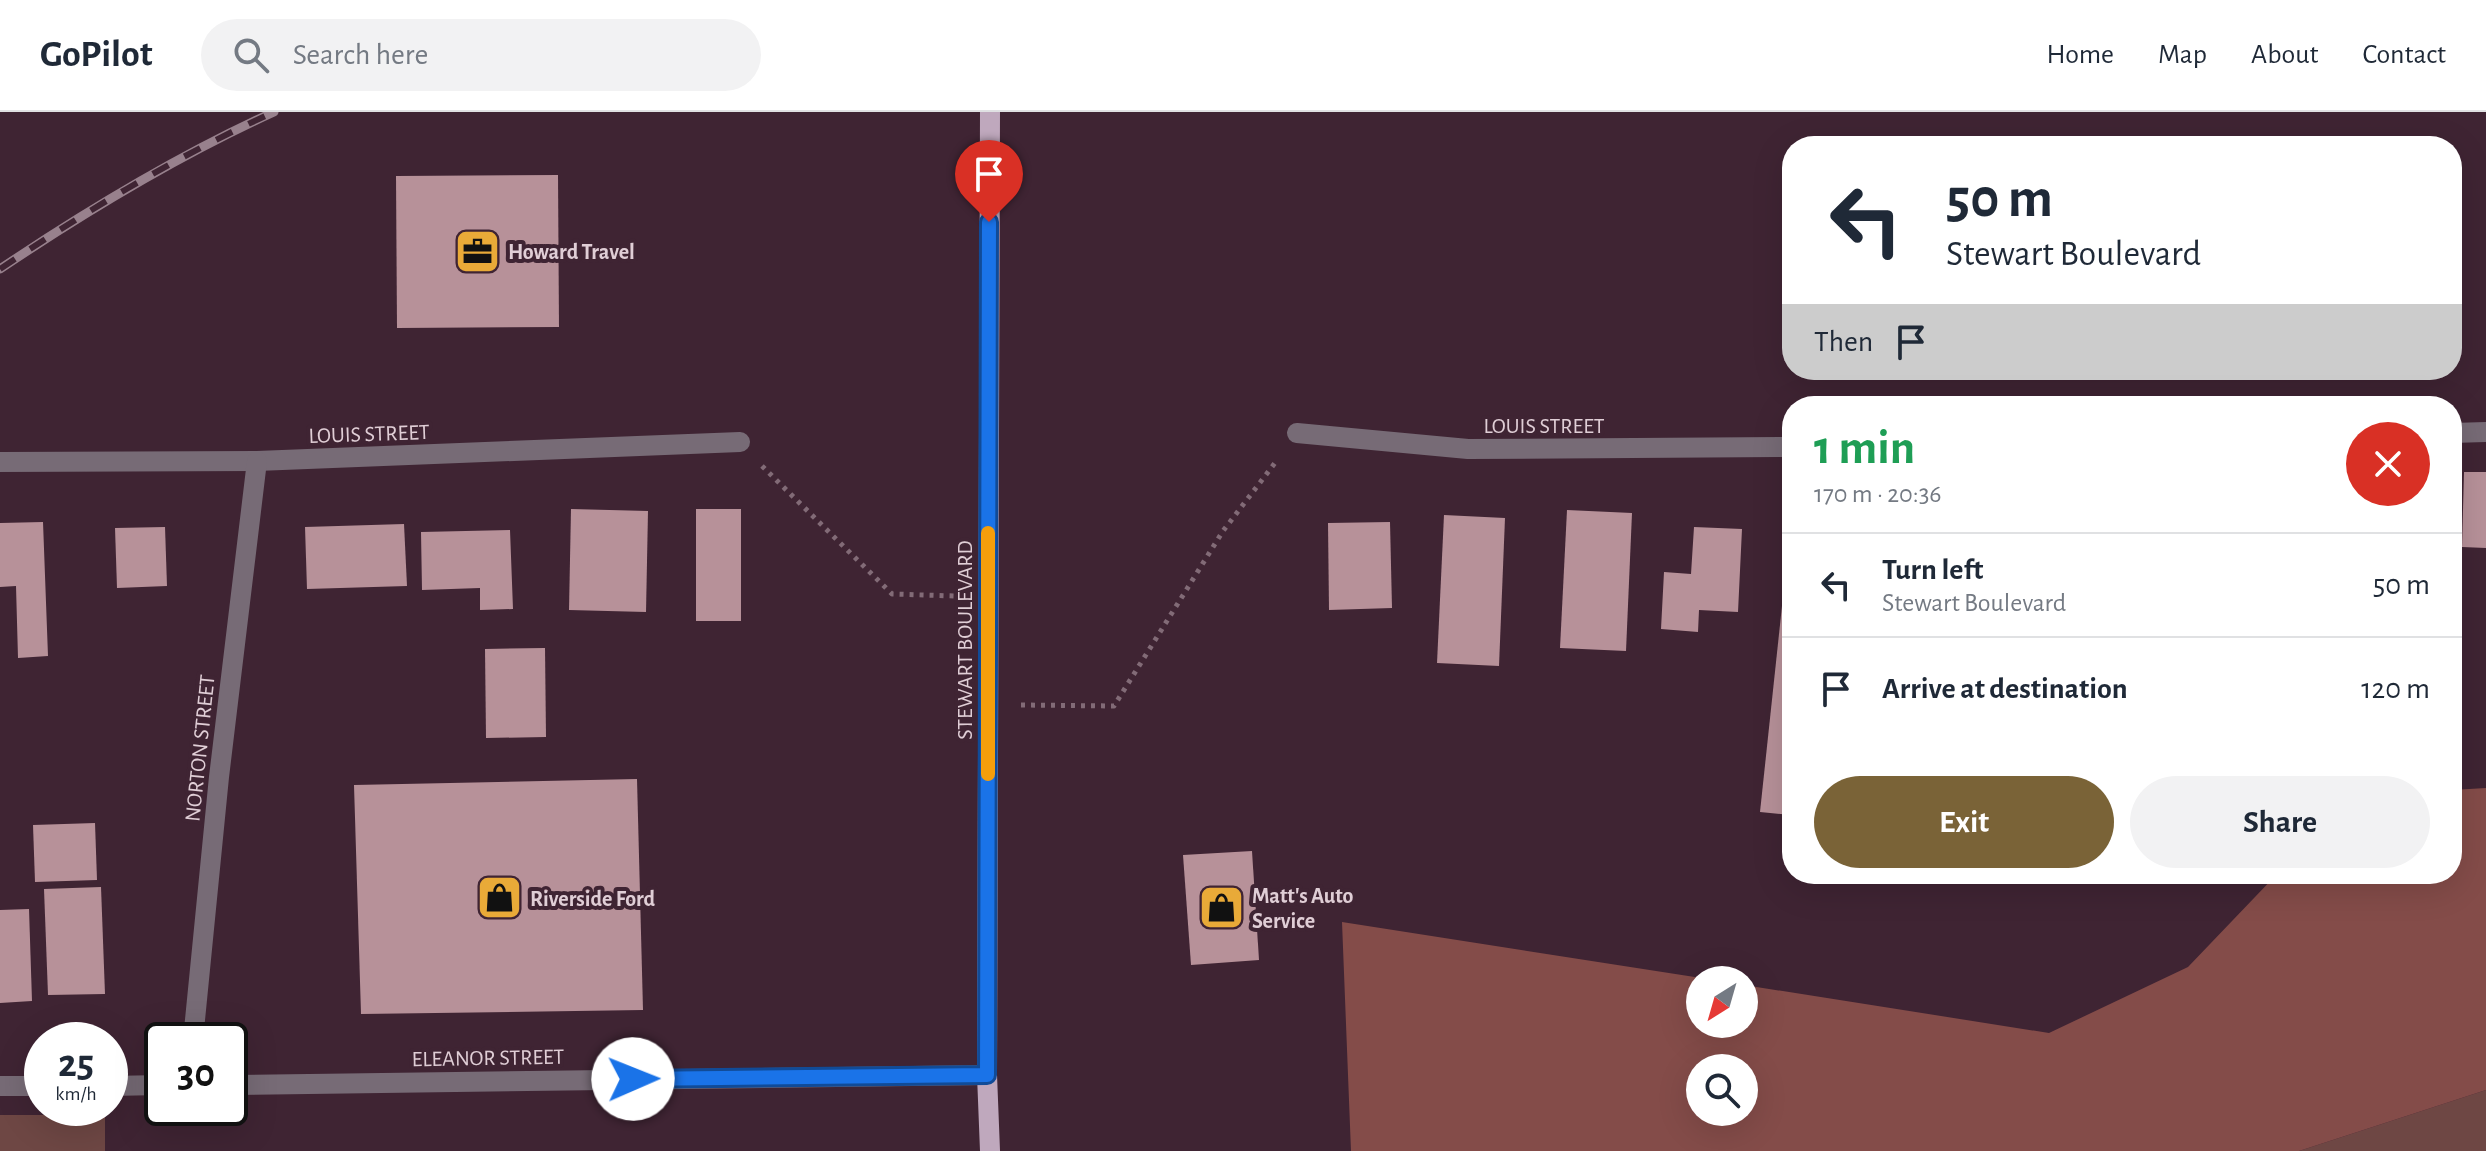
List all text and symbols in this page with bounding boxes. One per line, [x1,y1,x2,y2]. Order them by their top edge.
search box [201,19,761,91]
icon: search [229,33,273,77]
text: GoPilot [40,36,153,74]
text: Search here [293,40,428,70]
text: Home [2047,41,2114,69]
text: Map [2158,41,2207,69]
text: About [2251,41,2319,69]
text: Contact [2363,41,2446,69]
pin [955,140,1023,222]
icon: arrive [967,152,1011,196]
icon: left [1814,168,1918,272]
text: 50 m [1946,171,2053,227]
office icon: Howard Travel [453,227,501,275]
text: Stewart Boulevard [1946,236,2201,272]
place label: Howard Travel [508,241,635,263]
icon: arrive [1889,320,1933,364]
text: Then [1814,327,1873,357]
street label: LOUIS STREET [1483,415,1605,437]
street label: LOUIS STREET [308,421,430,447]
button: close [2346,422,2430,506]
text: 1 min [1814,425,1915,473]
text: 170 m · 20:36 [1814,481,1942,507]
street label: STEWART BOULEVARD [954,540,976,740]
text: Turn left [1882,555,1983,585]
icon: left [1814,563,1858,607]
text: 50 m [2373,570,2430,600]
text: Stewart Boulevard [1882,590,2066,616]
icon: arrive [1814,667,1858,711]
street label: NORTON STREET [181,673,219,823]
text: Arrive at destination [1882,674,2128,704]
text: 120 m [2361,674,2430,704]
button: Exit [1814,776,2114,868]
button: Share [2130,776,2430,868]
shop icon: Riverside Ford [475,874,523,922]
shop icon: Matt's Auto Service [1197,884,1245,932]
place label: Matt's Auto Service [1252,885,1354,932]
place label: Riverside Ford [530,888,656,910]
north arrow [1686,966,1758,1038]
map controls [1686,966,1758,1126]
speed limit sign: 30 [144,1022,248,1126]
position arrow [591,1037,675,1121]
text: 25 [58,1044,94,1084]
street label: ELEANOR STREET [412,1046,565,1070]
button: search [1686,1054,1758,1126]
text: km/h [55,1084,97,1104]

